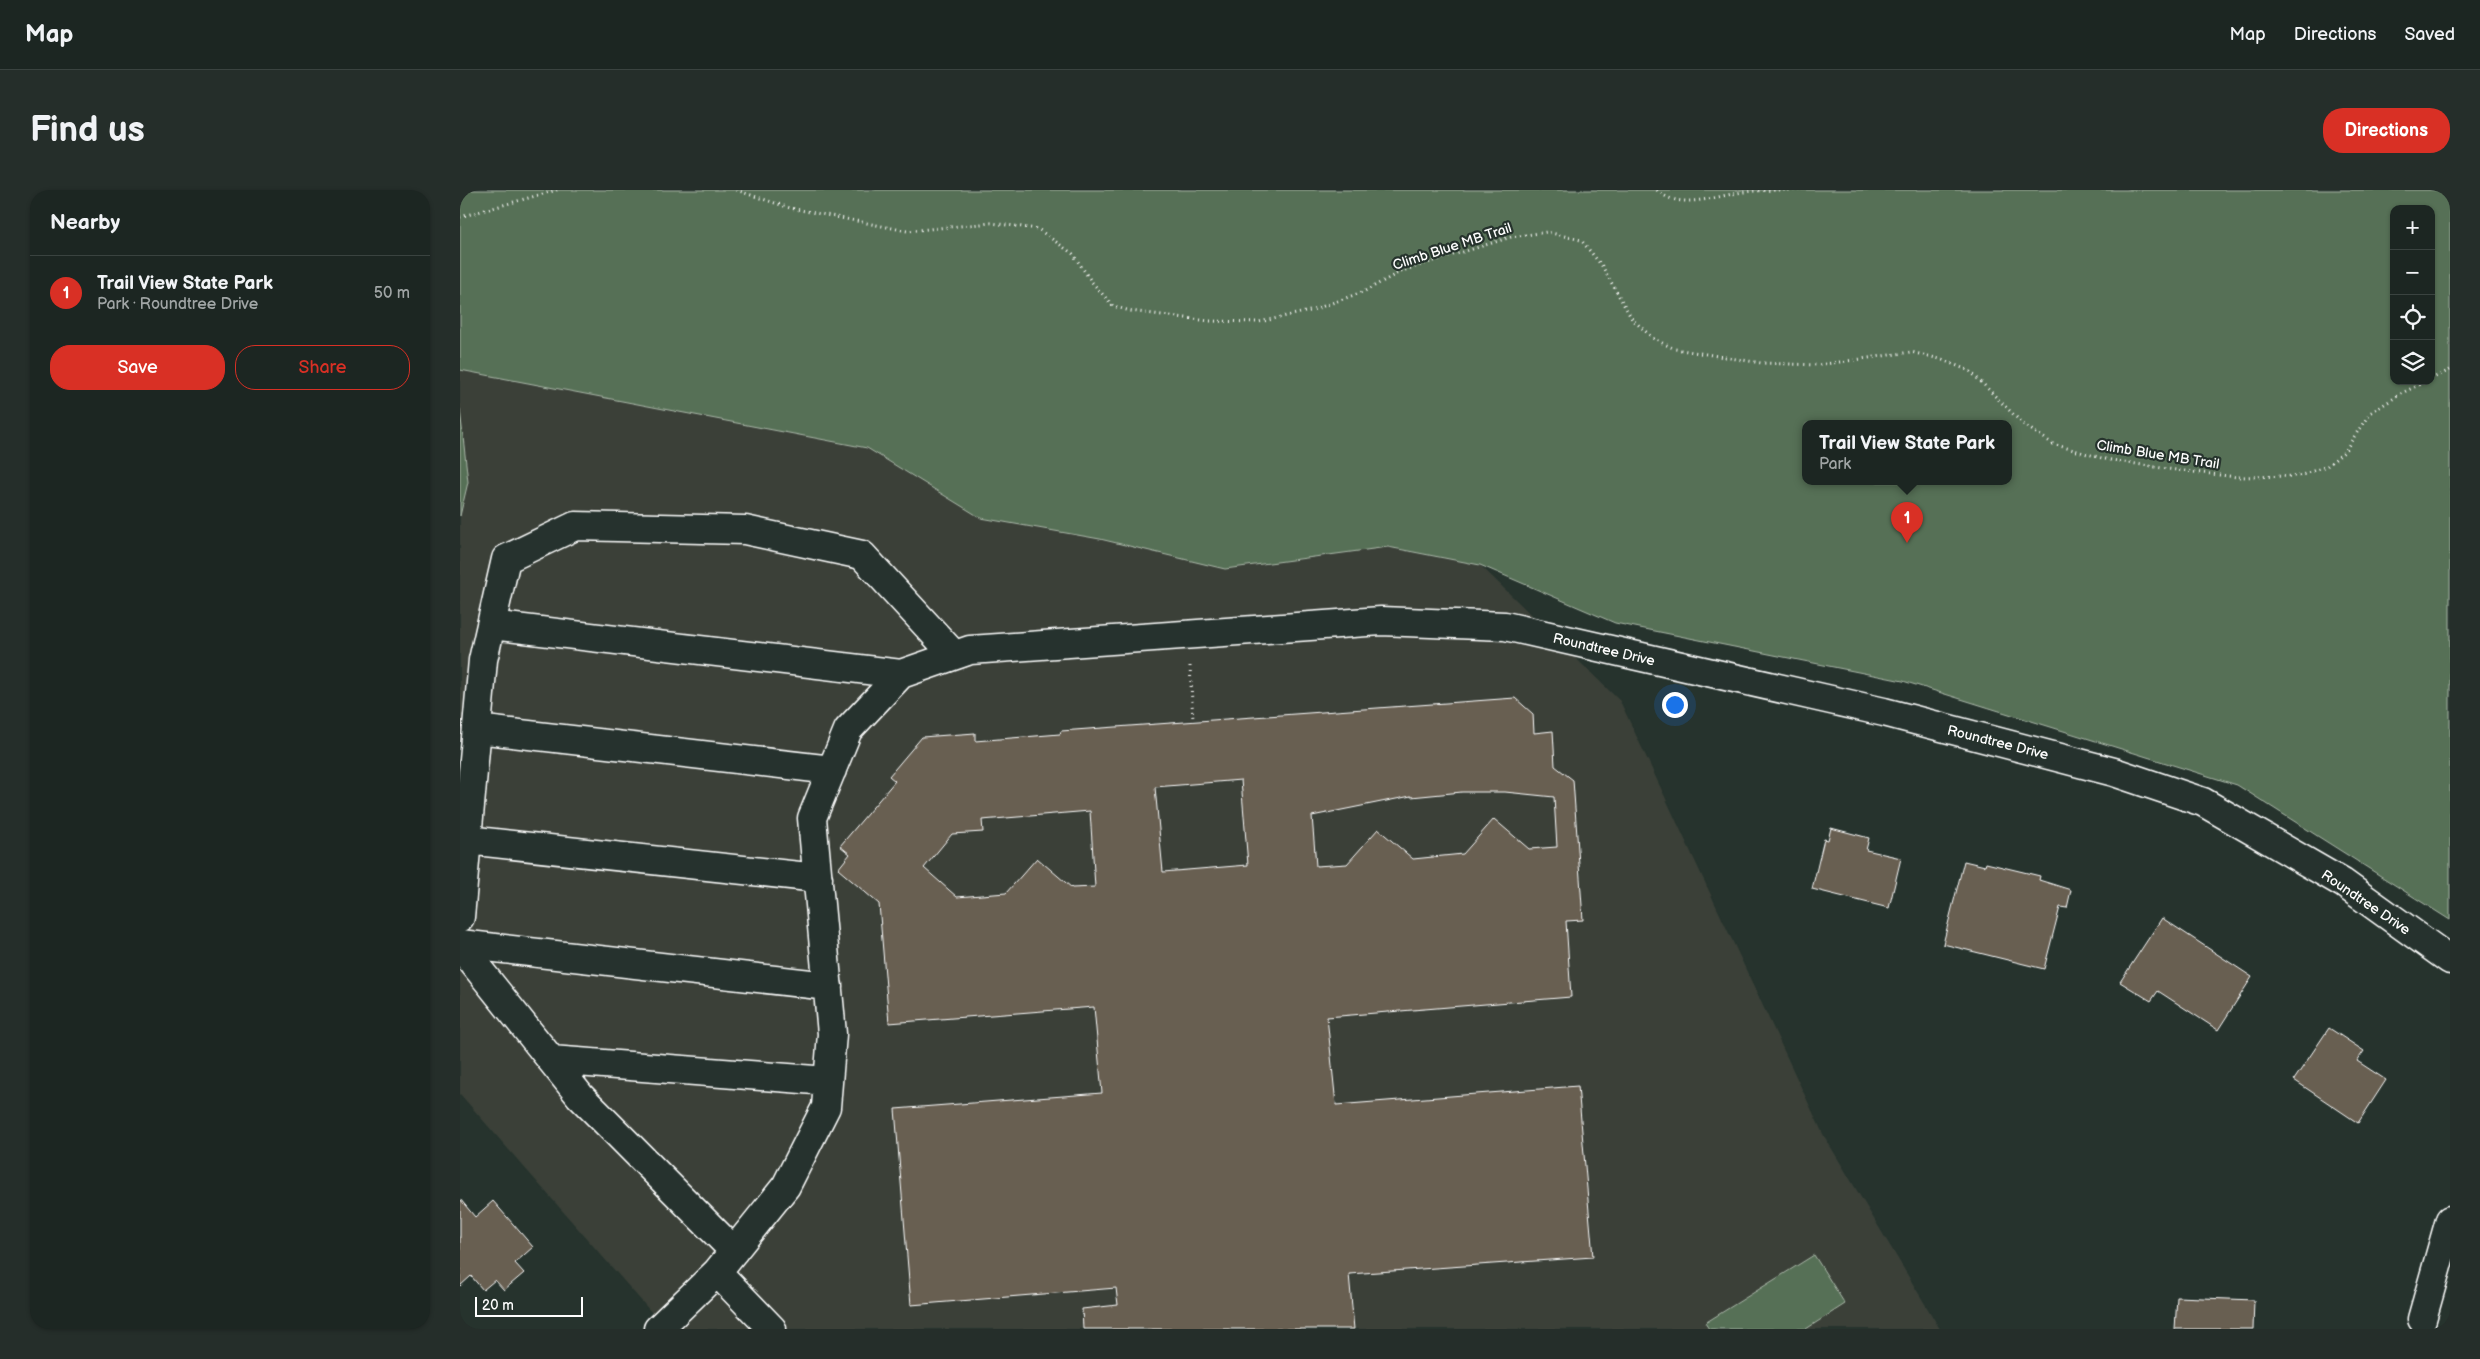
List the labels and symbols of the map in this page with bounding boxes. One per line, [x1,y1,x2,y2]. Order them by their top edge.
street label: Climb Blue MB Trail [1390,219,1514,274]
street label: Climb Blue MB Trail [2095,436,2221,473]
pin: 1 [1891,502,1923,543]
street label: Roundtree Drive [1551,630,1656,669]
your location [1662,692,1688,718]
street label: Roundtree Drive [1945,722,2050,763]
street label: Roundtree Drive [2318,866,2414,939]
scale bar [475,1294,582,1317]

